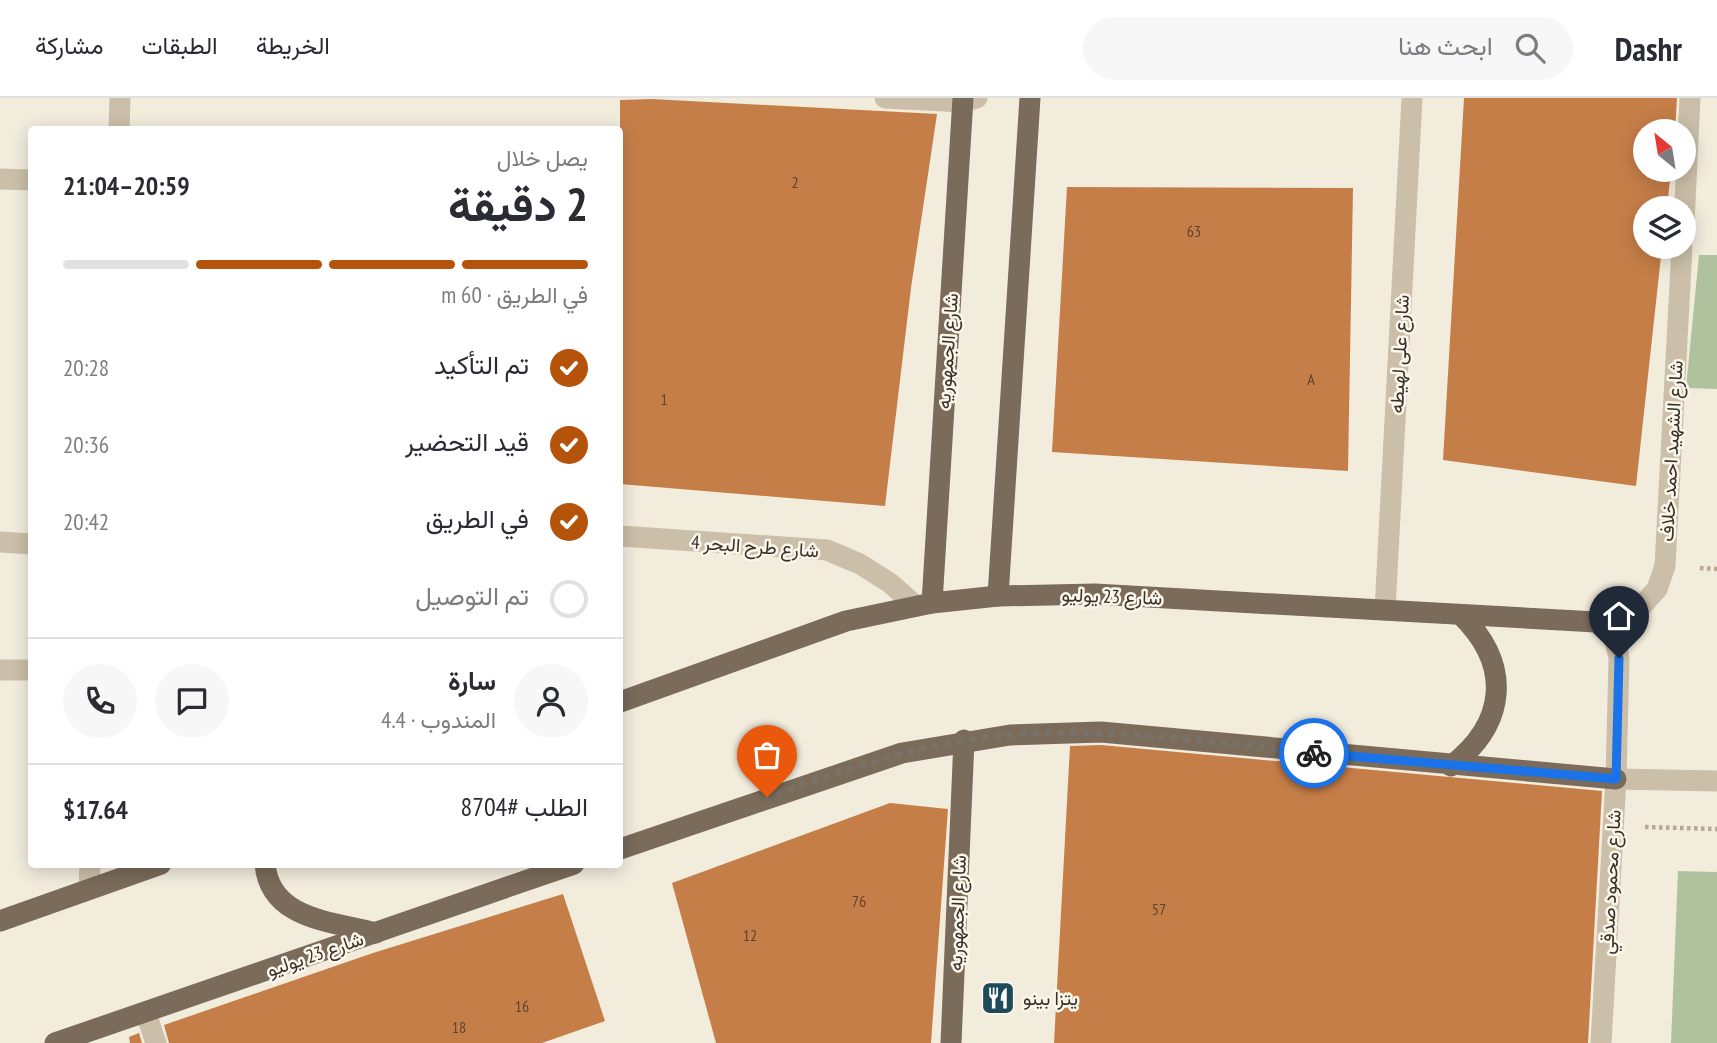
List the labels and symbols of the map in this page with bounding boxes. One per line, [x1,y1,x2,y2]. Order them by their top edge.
north arrow [1633,119,1696,182]
house number: 2 [791,172,799,192]
house number: 63 [1187,221,1201,241]
street label: شارع الجمهوريه [931,292,964,410]
street label: شارع على لهيطه [1384,294,1415,414]
street label: شارع الشهيد احمد خلاف [1654,360,1689,542]
house number: A [1307,369,1315,389]
house number: 1 [660,389,668,409]
street label: شارع طرح البحر 4 [690,530,820,563]
street label: شارع 23 يوليو [1061,582,1163,611]
pin [1589,586,1649,658]
courier [1279,718,1349,788]
pin [737,725,797,797]
street label: شارع محمود صدقي [1594,809,1630,955]
street label: شارع الجمهوريه [943,855,972,971]
house number: 76 [852,891,866,911]
house number: 57 [1152,899,1166,919]
house number: 12 [743,925,757,945]
street label: شارع 23 يوليو [264,926,367,983]
restaurant icon: يتزا بينو [979,979,1017,1017]
place label: يتزا بينو [1023,986,1078,1010]
house number: 16 [515,996,529,1016]
house number: 18 [452,1017,466,1037]

